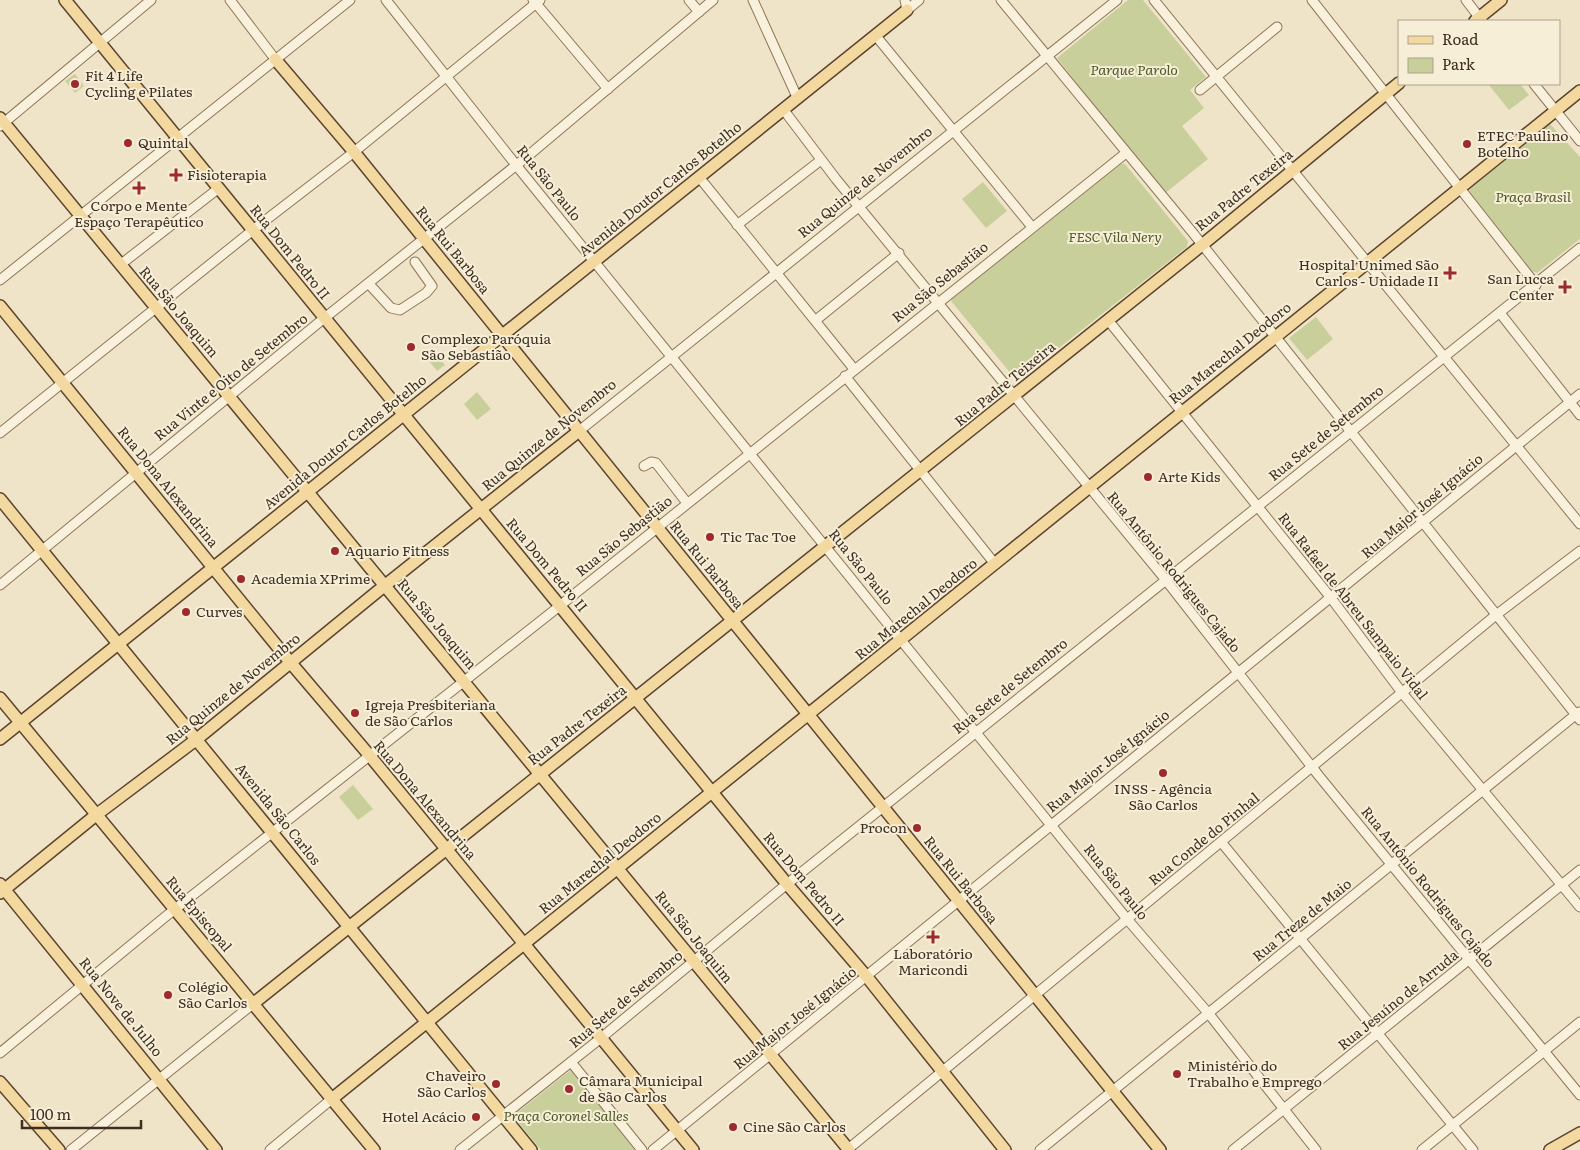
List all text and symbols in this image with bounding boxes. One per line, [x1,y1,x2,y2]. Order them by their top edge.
legend [1398,20,1560,85]
text: Road [1442,27,1478,50]
text: Park [1442,52,1476,75]
park label: Parque Parolo [1090,59,1178,79]
place label: Fit 4 Life Cycling e Pilates [85,65,192,101]
marker: Fit 4 Life Cycling e Pilates [69,78,81,90]
street label: Avenida Doutor Carlos Botelho [574,116,745,260]
street label: Rua Quinze de Novembro [793,121,936,242]
place label: ETEC Paulino Botelho [1477,125,1569,161]
place label: Quintal [138,132,189,152]
marker: Quintal [122,137,134,149]
marker: ETEC Paulino Botelho [1461,138,1473,150]
street label: Rua São Paulo [513,140,587,225]
street label: Rua Padre Texeira [1190,143,1297,235]
place label: Fisioterapia [187,164,267,184]
marker: Fisioterapia [169,168,183,182]
marker: Corpo e Mente Espaço Terapêutico [132,181,146,195]
park label: Praça Brasil [1495,186,1571,206]
place label: Corpo e Mente Espaço Terapêutico [74,195,204,231]
street label: Rua Dom Pedro II [246,200,335,303]
street label: Rua Rui Barbosa [412,201,496,298]
park label: FESC Vila Nery [1068,226,1162,246]
street label: Rua São Sebastião [887,236,992,326]
place label: Hospital Unimed São Carlos - Unidade II [1299,254,1439,290]
street label: Rua São Joaquim [136,261,224,362]
marker: Hospital Unimed São Carlos - Unidade II [1443,266,1457,280]
place label: San Lucca Center [1487,268,1554,304]
marker: San Lucca Center [1558,280,1572,294]
street label: Rua Marechal Deodoro [1164,297,1295,408]
street label: Rua Vinte e Oito de Setembro [149,308,311,445]
place label: Complexo Paróquia São Sebastião [421,328,552,364]
street label: Rua Padre Teixeira [950,336,1059,430]
marker: Complexo Paróquia São Sebastião [405,341,417,353]
street label: Avenida Doutor Carlos Botelho [259,369,430,513]
street label: Rua Quinze de Novembro [477,374,620,495]
street label: Rua Sete de Setembro [1264,380,1387,485]
street label: Rua Dona Alexandrina [114,422,224,551]
street label: Rua Major José Ignácio [1356,448,1487,562]
place label: Arte Kids [1158,466,1220,486]
marker: Arte Kids [1142,471,1154,483]
street label: Rua Antônio Rodrigues Cajado [1103,487,1246,656]
street label: Rua São Sebastião [571,490,676,580]
street label: Rua Rafael de Abreu Sampaio Vidal [1274,508,1433,703]
street label: Rua Dom Pedro II [502,513,593,616]
street label: Rua Rui Barbosa [666,516,750,613]
street label: Rua São Paulo [825,524,899,609]
place label: Tic Tac Toe [720,526,796,546]
marker: Tic Tac Toe [704,531,716,543]
place label: Aquario Fitness [345,540,449,560]
marker: Aquario Fitness [329,545,341,557]
street label: Rua Marechal Deodoro [850,553,981,664]
place label: Academia XPrime [251,568,370,588]
marker: Academia XPrime [235,573,247,585]
street label: Rua São Joaquim [394,573,482,674]
place label: Curves [196,601,242,621]
marker: Curves [180,606,192,618]
street label: Rua Quinze de Novembro [161,628,304,749]
street label: Rua Sete de Setembro [948,633,1071,738]
street label: Rua Padre Texeira [523,679,630,769]
place label: Igreja Presbiteriana de São Carlos [365,694,496,730]
street label: Rua Major José Ignácio [1041,704,1173,816]
marker: Igreja Presbiteriana de São Carlos [349,707,361,719]
street label: Rua Dona Alexandrina [370,735,482,864]
street label: Avenida São Carlos [231,758,326,869]
marker: INSS - Agência São Carlos [1157,767,1169,779]
place label: INSS - Agência São Carlos [1114,778,1212,814]
street label: Rua Conde do Pinhal [1144,787,1263,889]
street label: Rua Antônio Rodrigues Cajado [1357,802,1500,971]
street label: Rua Marechal Deodoro [534,807,665,918]
place label: Procon [860,817,907,837]
marker: Procon [911,822,923,834]
street label: Rua Dom Pedro II [759,827,850,930]
street label: Rua Rui Barbosa [920,831,1004,928]
street label: Rua São Paulo [1080,839,1154,924]
street label: Rua Episcopal [162,871,238,956]
street label: Rua Treze de Maio [1248,873,1355,965]
street label: Rua São Joaquim [651,886,739,987]
marker: Laboratório Maricondi [926,930,940,944]
place label: Laboratório Maricondi [893,943,973,979]
street label: Rua Jesuíno de Arruda [1333,944,1462,1054]
street label: Rua Sete de Setembro [564,945,686,1052]
street label: Rua Nove de Julho [75,952,168,1060]
street label: Rua Major José Ignácio [728,961,860,1073]
place label: Colégio São Carlos [178,976,247,1012]
marker: Colégio São Carlos [162,989,174,1001]
place label: Ministério do Trabalho e Emprego [1187,1055,1322,1091]
place label: Chaveiro São Carlos [417,1065,486,1101]
marker: Ministério do Trabalho e Emprego [1171,1068,1183,1080]
place label: Câmara Municipal de São Carlos [579,1070,703,1106]
marker: Chaveiro São Carlos [490,1078,502,1090]
marker: Câmara Municipal de São Carlos [563,1083,575,1095]
scale bar [22,1098,141,1130]
text: 100 m [30,1102,71,1125]
park label: Praça Coronel Salles [503,1105,629,1125]
place label: Hotel Acácio [382,1106,466,1126]
marker: Hotel Acácio [470,1111,482,1123]
place label: Cine São Carlos [743,1116,846,1136]
marker: Cine São Carlos [727,1121,739,1133]

